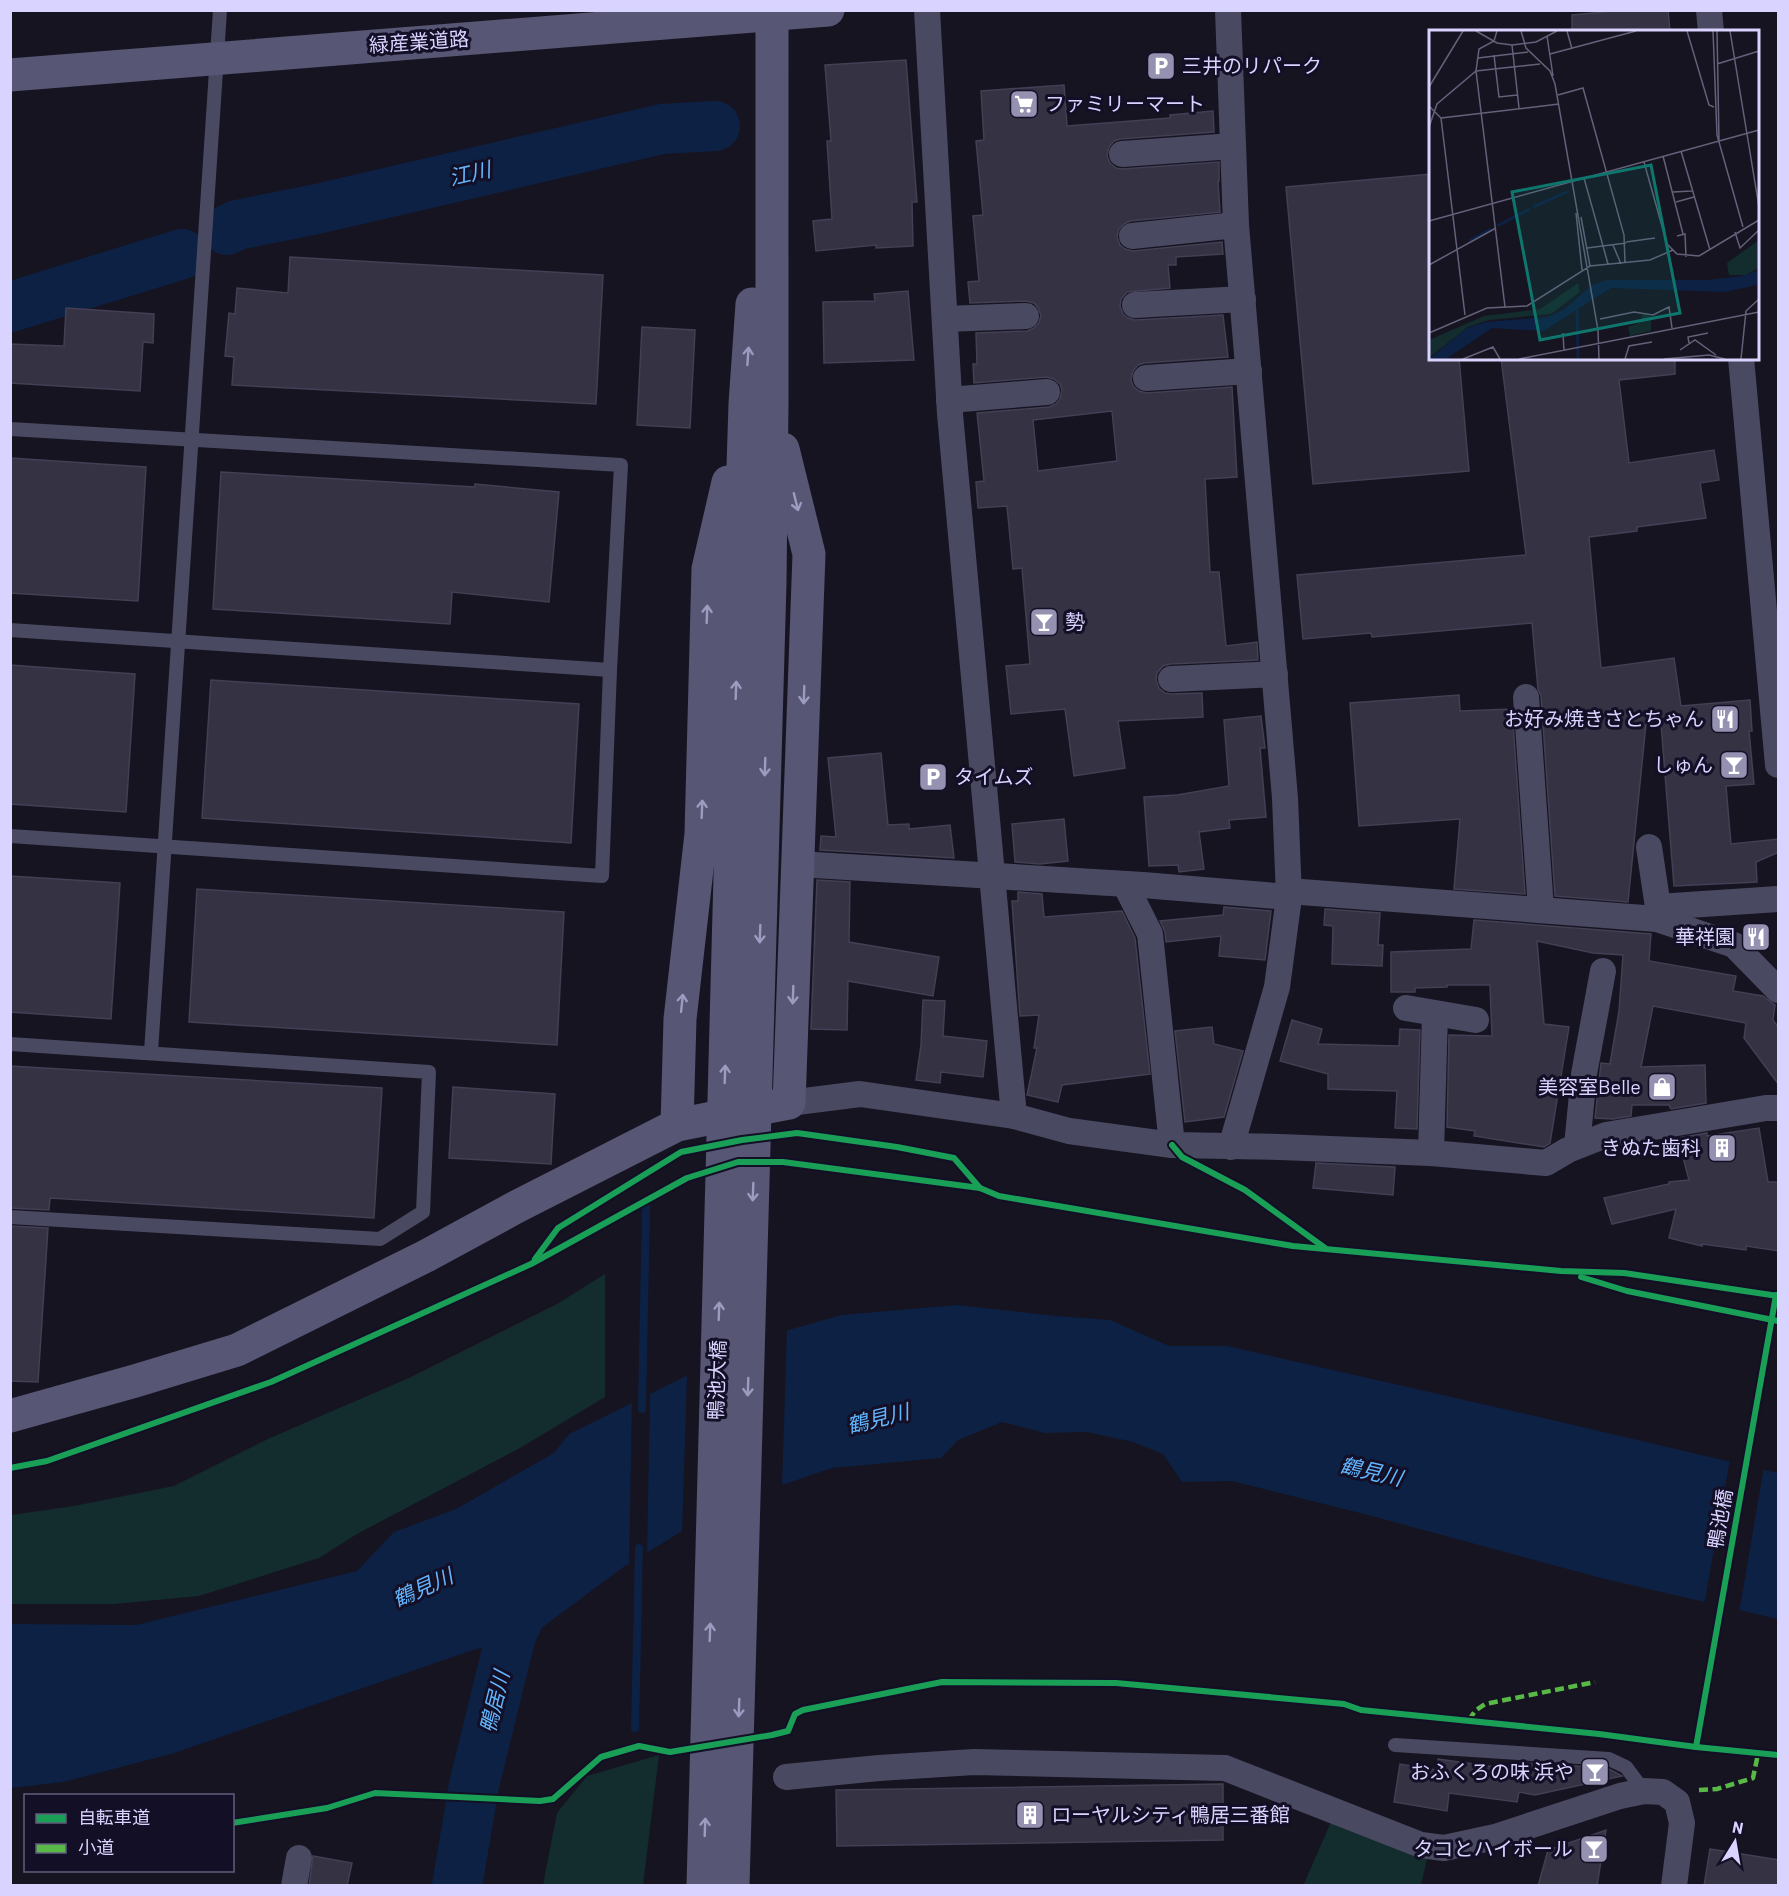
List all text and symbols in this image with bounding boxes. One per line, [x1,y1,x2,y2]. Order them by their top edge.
street label: 緑産業道路 [368,26,470,56]
inset map [1429,30,1759,360]
parking icon: 三井のリパーク [1145,50,1177,82]
place label: 三井のリパーク [1182,53,1322,77]
supermarket icon: ファミリーマート [1008,88,1040,120]
place label: ファミリーマート [1045,91,1205,115]
water label: 江川 [446,155,495,189]
one-way arrow [743,346,754,366]
one-way arrow [790,492,802,511]
one-way arrow [701,605,713,625]
bar icon: 勢 [1028,606,1060,638]
place label: 勢 [1065,609,1085,633]
one-way arrow [731,681,742,701]
one-way arrow [798,684,809,704]
restaurant icon: お好み焼きさとちゃん [1709,703,1741,735]
place label: お好み焼きさとちゃん [1504,706,1704,730]
bar icon: しゅん [1718,749,1750,781]
place label: しゅん [1653,752,1713,776]
one-way arrow [759,757,771,777]
parking icon: タイムズ [917,761,949,793]
place label: タイムズ [954,764,1034,788]
one-way arrow [696,800,707,820]
restaurant icon: 華祥園 [1740,921,1772,953]
one-way arrow [755,924,766,944]
place label: 華祥園 [1675,924,1735,948]
one-way arrow [788,984,799,1004]
one-way arrow [677,994,688,1014]
one-way arrow [719,1065,731,1085]
shop icon: 美容室Belle [1646,1071,1678,1103]
place label: 美容室Belle [1538,1074,1641,1098]
building icon: きぬた歯科 [1706,1132,1738,1164]
place label: きぬた歯科 [1601,1135,1701,1159]
one-way arrow [747,1182,759,1202]
one-way arrow [713,1302,725,1322]
street label: 鴨池大橋 [703,1340,729,1420]
one-way arrow [742,1376,754,1396]
water label: 鶴見川 [844,1397,913,1437]
water label: 鶴見川 [1338,1451,1407,1490]
street label: 鴨池橋 [1702,1487,1736,1550]
water label: 鶴見川 [389,1562,458,1611]
one-way arrow [705,1623,716,1643]
water label: 鴨居川 [474,1666,514,1735]
one-way arrow [733,1697,745,1717]
bar icon: おふくろの味 浜や [1579,1756,1611,1788]
place label: おふくろの味 浜や [1410,1759,1574,1783]
legend [24,1794,234,1872]
building icon: ローヤルシティ鴨居三番館 [1014,1799,1046,1831]
place label: ローヤルシティ鴨居三番館 [1051,1802,1290,1826]
text: 自転車道 [78,1806,150,1828]
north arrow [1705,1812,1765,1872]
text: N [1731,1816,1745,1837]
one-way arrow [699,1818,711,1838]
bar icon: タコとハイボール [1578,1833,1610,1865]
text: 小道 [78,1836,114,1858]
place label: タコとハイボール [1413,1836,1573,1860]

